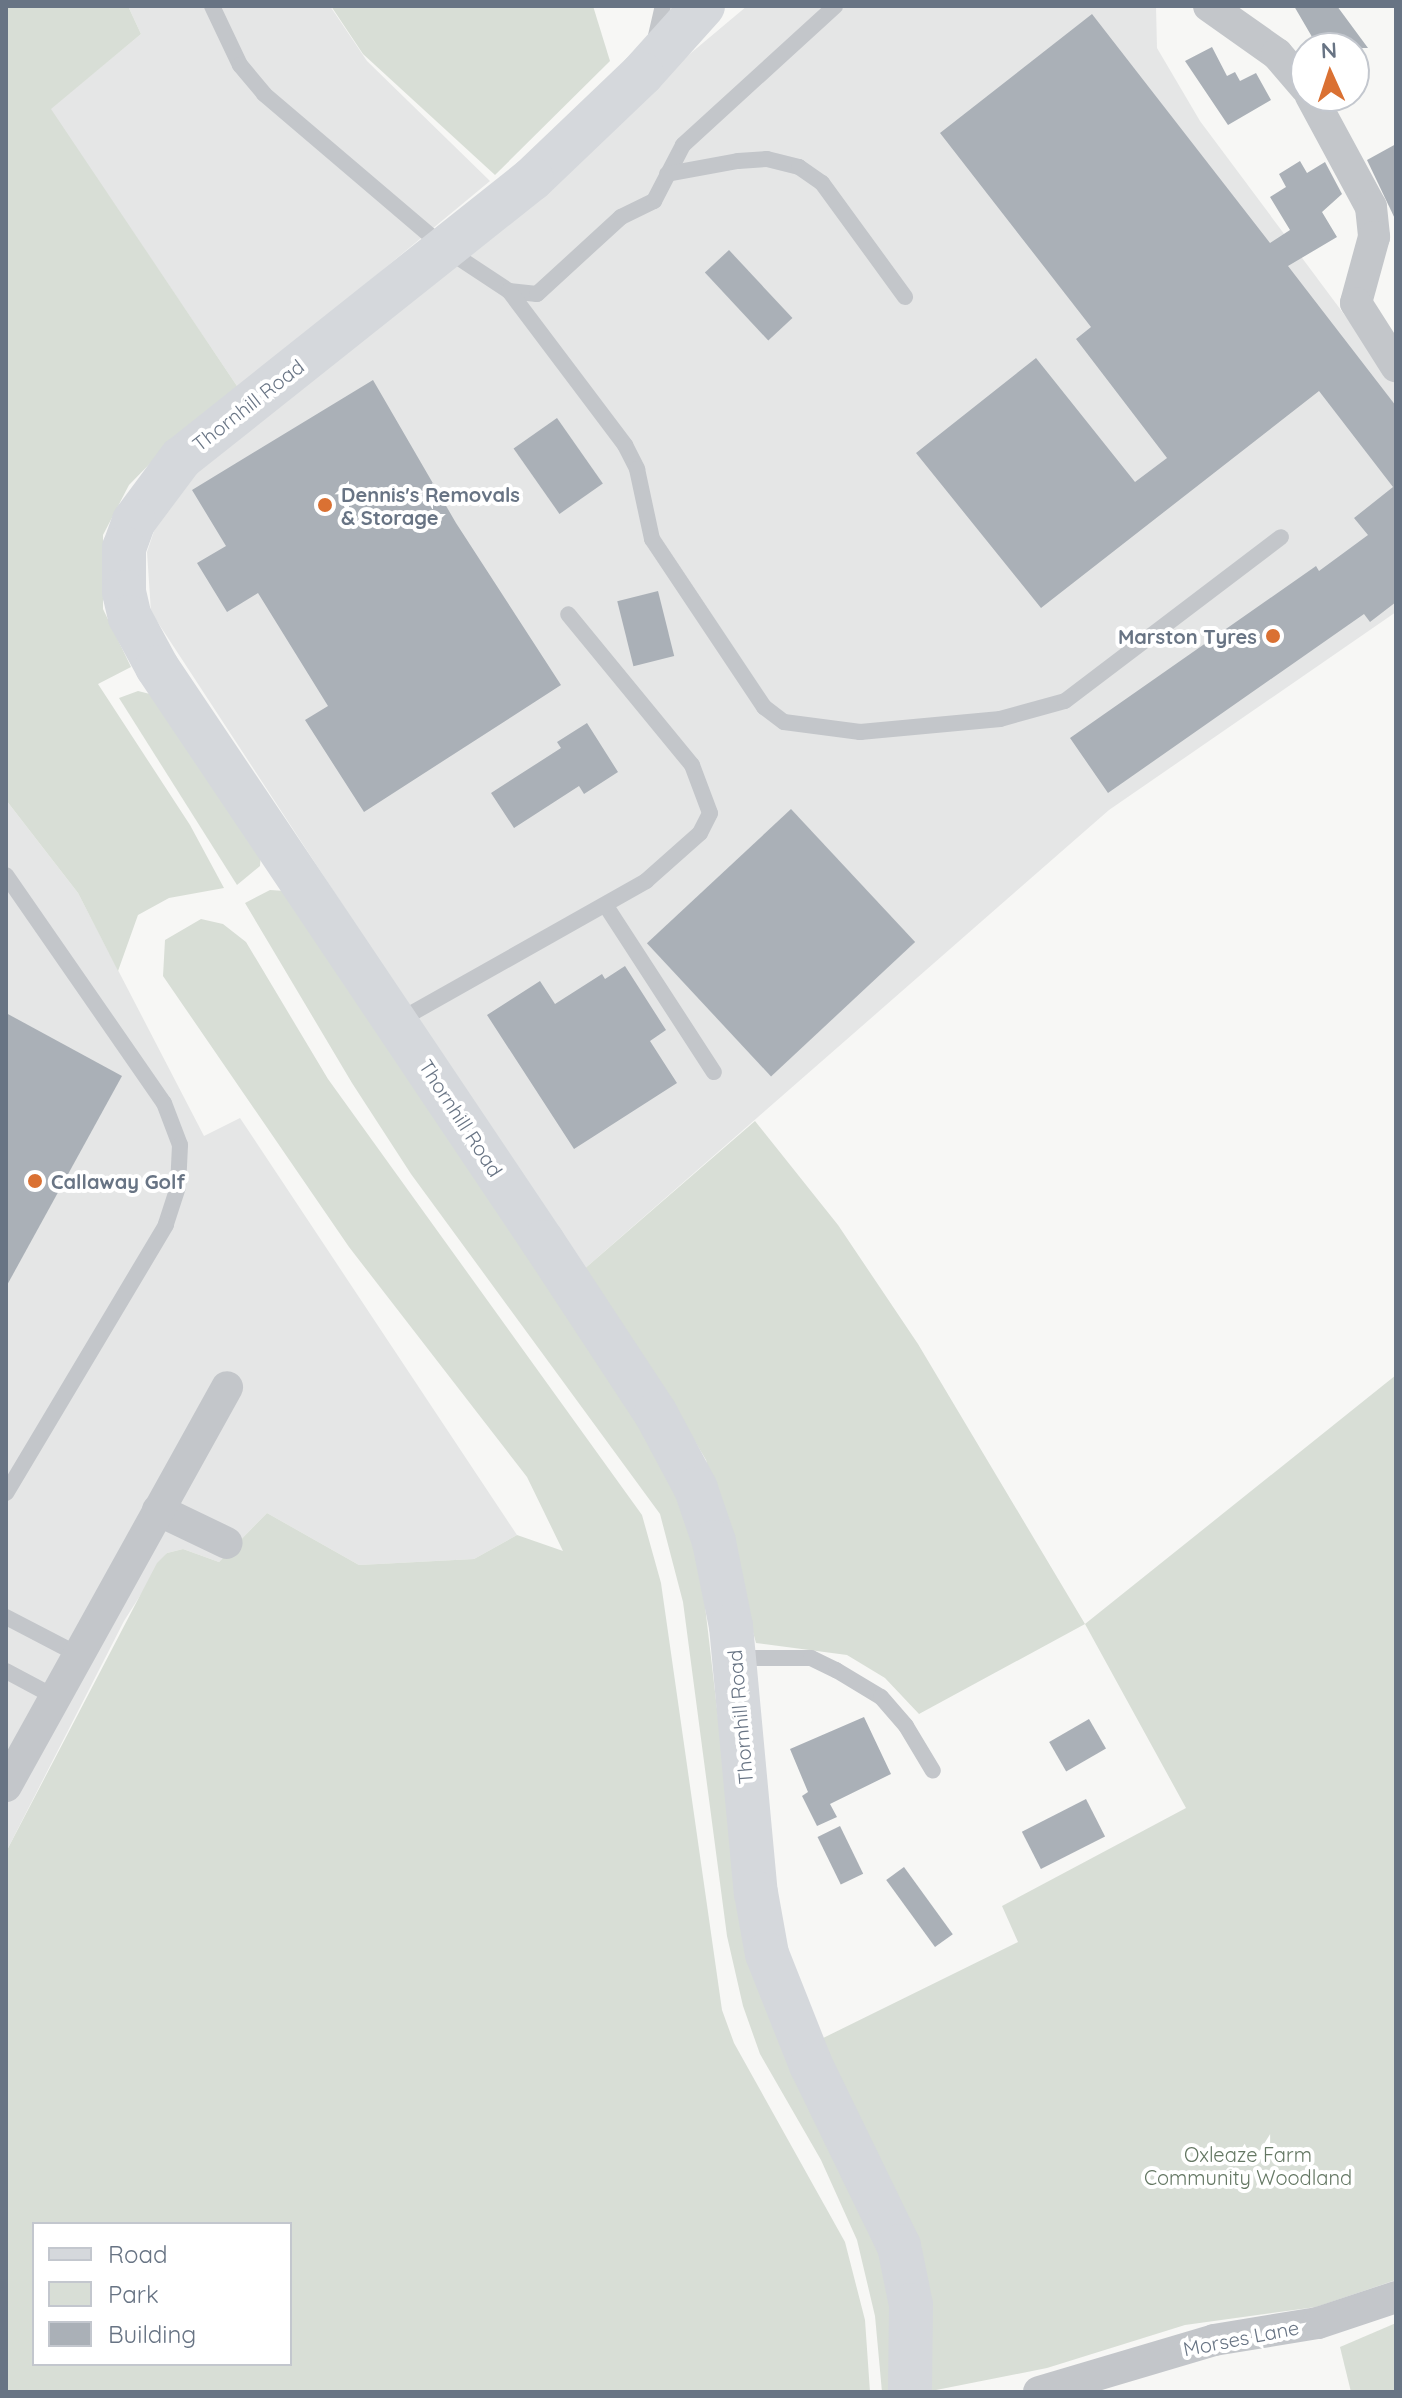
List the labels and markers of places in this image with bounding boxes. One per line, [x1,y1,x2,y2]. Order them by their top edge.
place label: Dennis's Removals & Storage [341,482,520,529]
marker: Dennis's Removals & Storage [316,496,334,514]
place label: Marston Tyres [1118,624,1257,648]
marker: Marston Tyres [1264,627,1282,645]
place label: Callaway Golf [51,1169,185,1193]
marker: Callaway Golf [26,1172,44,1190]

